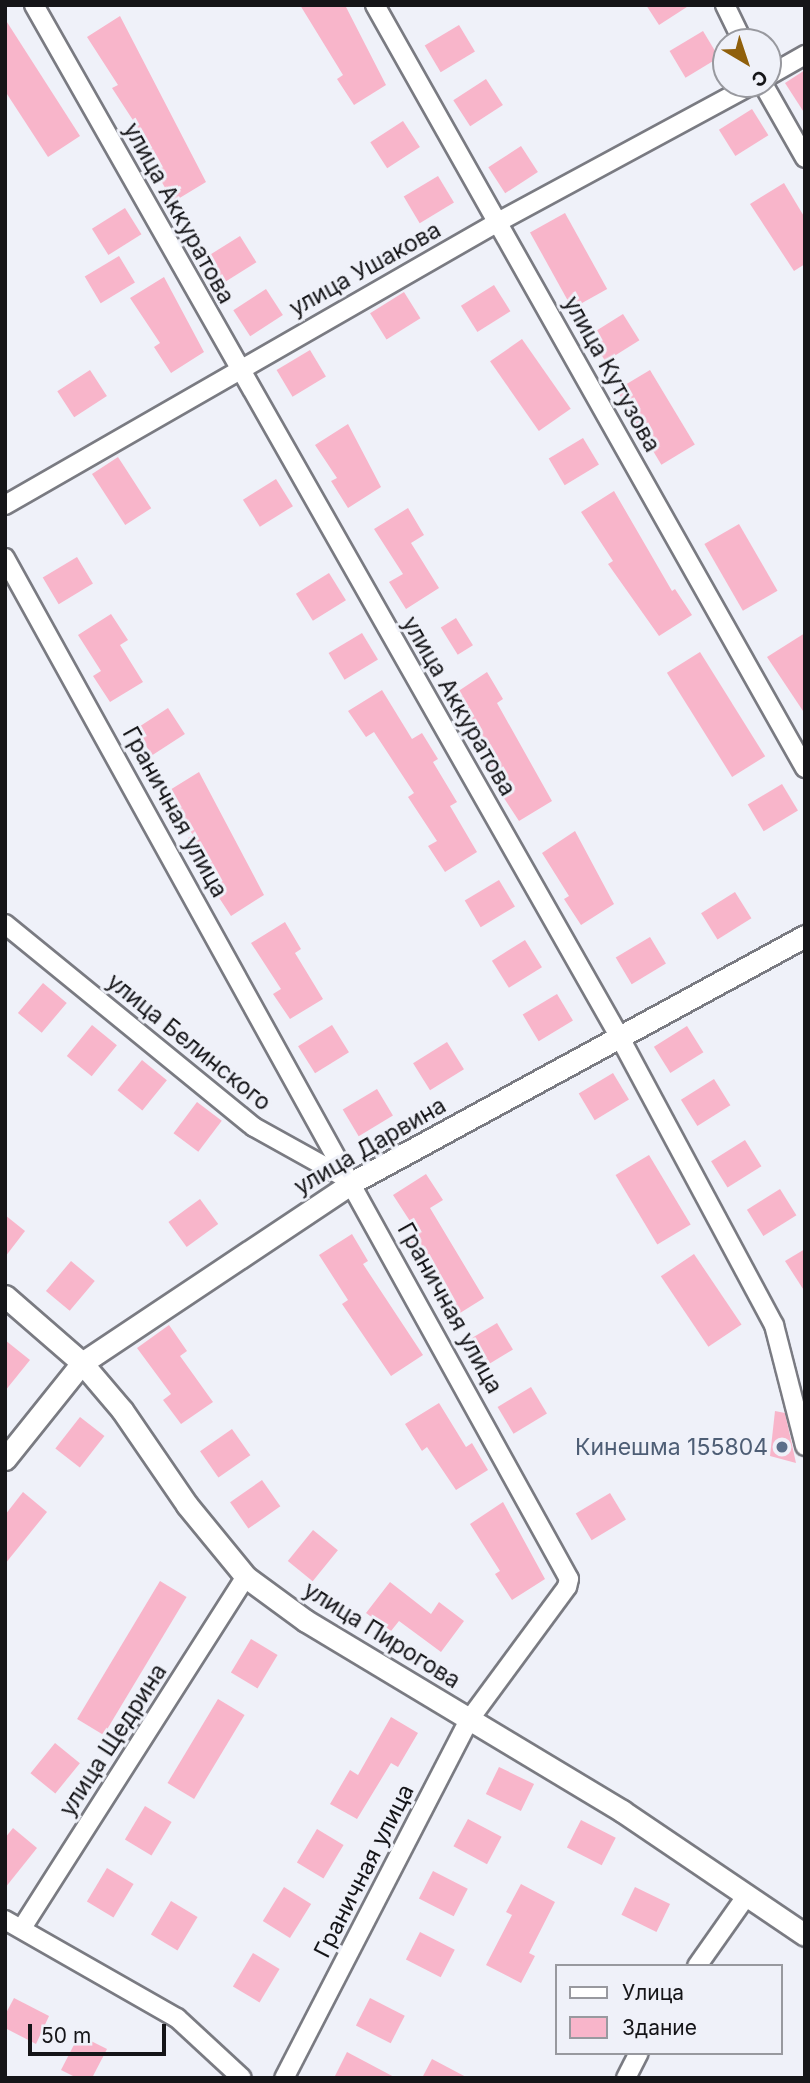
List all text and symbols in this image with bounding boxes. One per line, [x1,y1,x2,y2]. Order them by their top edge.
north arrow [712,28,782,98]
text: С [747,65,772,92]
street label: улица Аккуратова [118,118,240,308]
street label: улица Ушакова [284,216,446,322]
street label: улица Кутузова [558,291,666,457]
street label: улица Аккуратова [396,611,522,801]
street label: Граничная улица [117,722,233,902]
street label: улица Белинского [101,967,277,1117]
street label: улица Дарвина [289,1091,451,1201]
street label: Граничная улица [392,1218,508,1398]
place label: Кинешма 155804 [575,1433,768,1461]
marker: Кинешма 155804 [774,1439,790,1455]
street label: улица Пирогова [298,1576,466,1694]
street label: улица Щедрина [53,1659,173,1821]
street label: Граничная улица [308,1780,420,1962]
legend [554,1964,782,2055]
text: Улица [622,1980,684,2005]
scale bar [32,2010,170,2054]
text: Здание [622,2015,697,2040]
text: 50 m [41,2023,91,2048]

